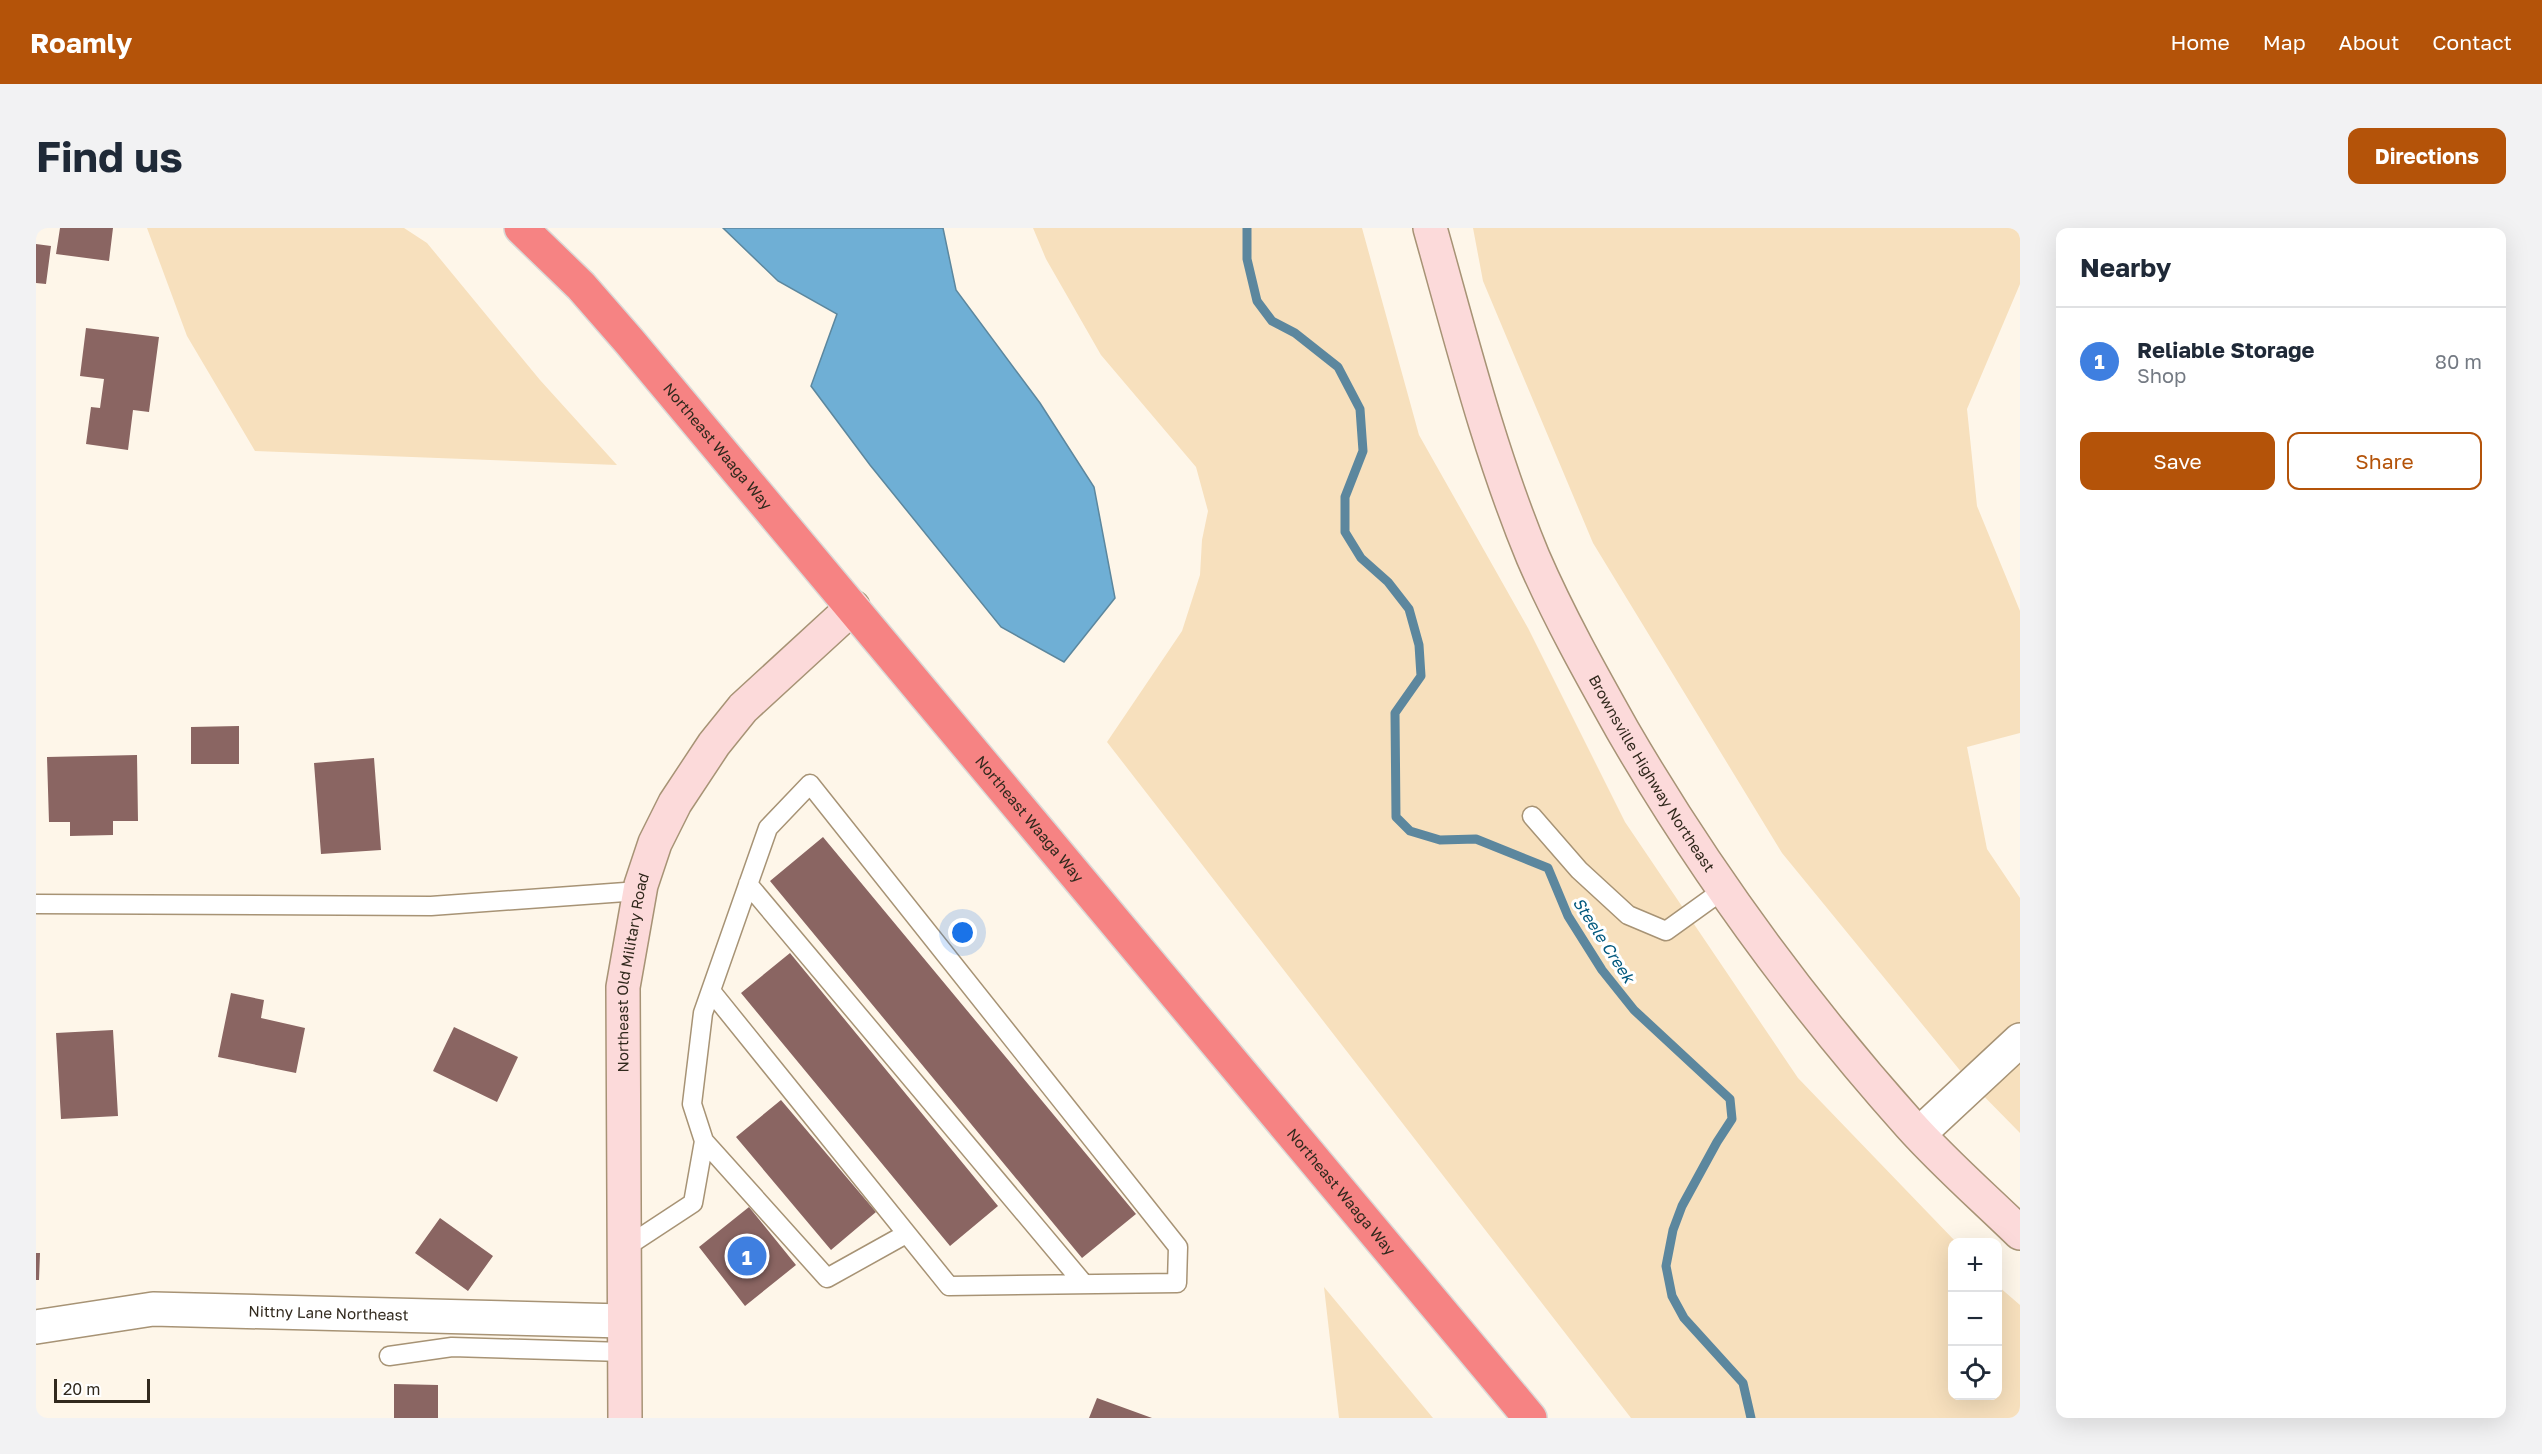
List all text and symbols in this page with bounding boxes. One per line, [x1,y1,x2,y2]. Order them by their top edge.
text: Roamly [30,26,132,59]
text: Home [2170,29,2230,55]
text: Map [2263,29,2306,55]
text: About [2339,29,2399,55]
text: Contact [2432,29,2512,55]
button: Directions [2348,128,2506,184]
text: Find us [36,131,183,181]
text: Nearby [2080,252,2171,283]
text: Reliable Storage [2137,336,2314,363]
text: 1 [2094,349,2105,373]
text: 80 m [2435,349,2482,373]
text: Shop [2137,363,2186,387]
street label: Northeast Waaga Way [660,379,776,513]
button: Save [2080,432,2275,490]
button: Share [2287,432,2482,490]
street label: Brownsville Highway Northeast [1586,671,1719,875]
street label: Northeast Waaga Way [972,752,1088,886]
street label: Northeast Old Military Road [613,870,652,1073]
water label: Steele Creek [1569,894,1640,988]
your location [948,918,977,947]
street label: Northeast Waaga Way [1284,1124,1400,1259]
pin: 1 [728,1234,766,1278]
map controls [1948,1238,2002,1400]
button: + [1948,1238,2002,1292]
button: − [1948,1292,2002,1346]
street label: Nittny Lane Northeast [248,1301,409,1324]
button: locate [1948,1346,2002,1400]
scale bar [54,1376,150,1404]
text: 20 m [63,1379,100,1399]

